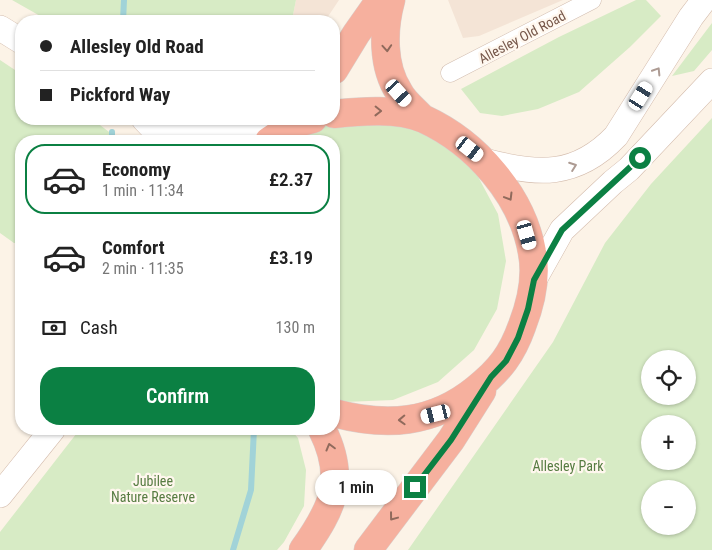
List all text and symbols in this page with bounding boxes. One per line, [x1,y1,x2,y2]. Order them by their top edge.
street label: Allesley Old Road [476,7,568,67]
text: Allesley Old Road [70,35,204,58]
one-way arrow [381,45,392,53]
one-way arrow [651,67,661,76]
car [383,77,414,109]
car [626,79,655,113]
text: Pickford Way [70,83,170,106]
one-way arrow [375,106,383,117]
car [453,134,486,164]
route start [629,147,651,169]
icon: car [42,157,87,202]
text: Economy [102,158,171,181]
one-way arrow [568,162,577,172]
text: £2.37 [269,168,313,191]
text: 1 min · 11:34 [102,181,184,200]
one-way arrow [503,191,513,200]
car [515,219,538,251]
icon: car [42,235,87,280]
text: Comfort [102,236,165,259]
text: £3.19 [269,246,313,269]
text: 2 min · 11:35 [102,259,184,278]
icon: cash [40,314,68,342]
text: Cash [80,316,118,339]
text: 130 m [276,318,315,337]
map controls [641,350,696,535]
button: locate [641,350,696,405]
button: Confirm [40,367,315,425]
car [419,403,452,425]
one-way arrow [398,415,406,426]
button: + [641,415,696,470]
one-way arrow [325,444,335,452]
park label: Allesley Park [532,458,604,474]
callout: 1 min [315,470,398,504]
park label: Jubilee Nature Reserve [111,473,195,505]
route end [404,476,426,498]
text: 1 min [338,478,374,497]
button: − [641,480,696,535]
one-way arrow [390,511,398,520]

